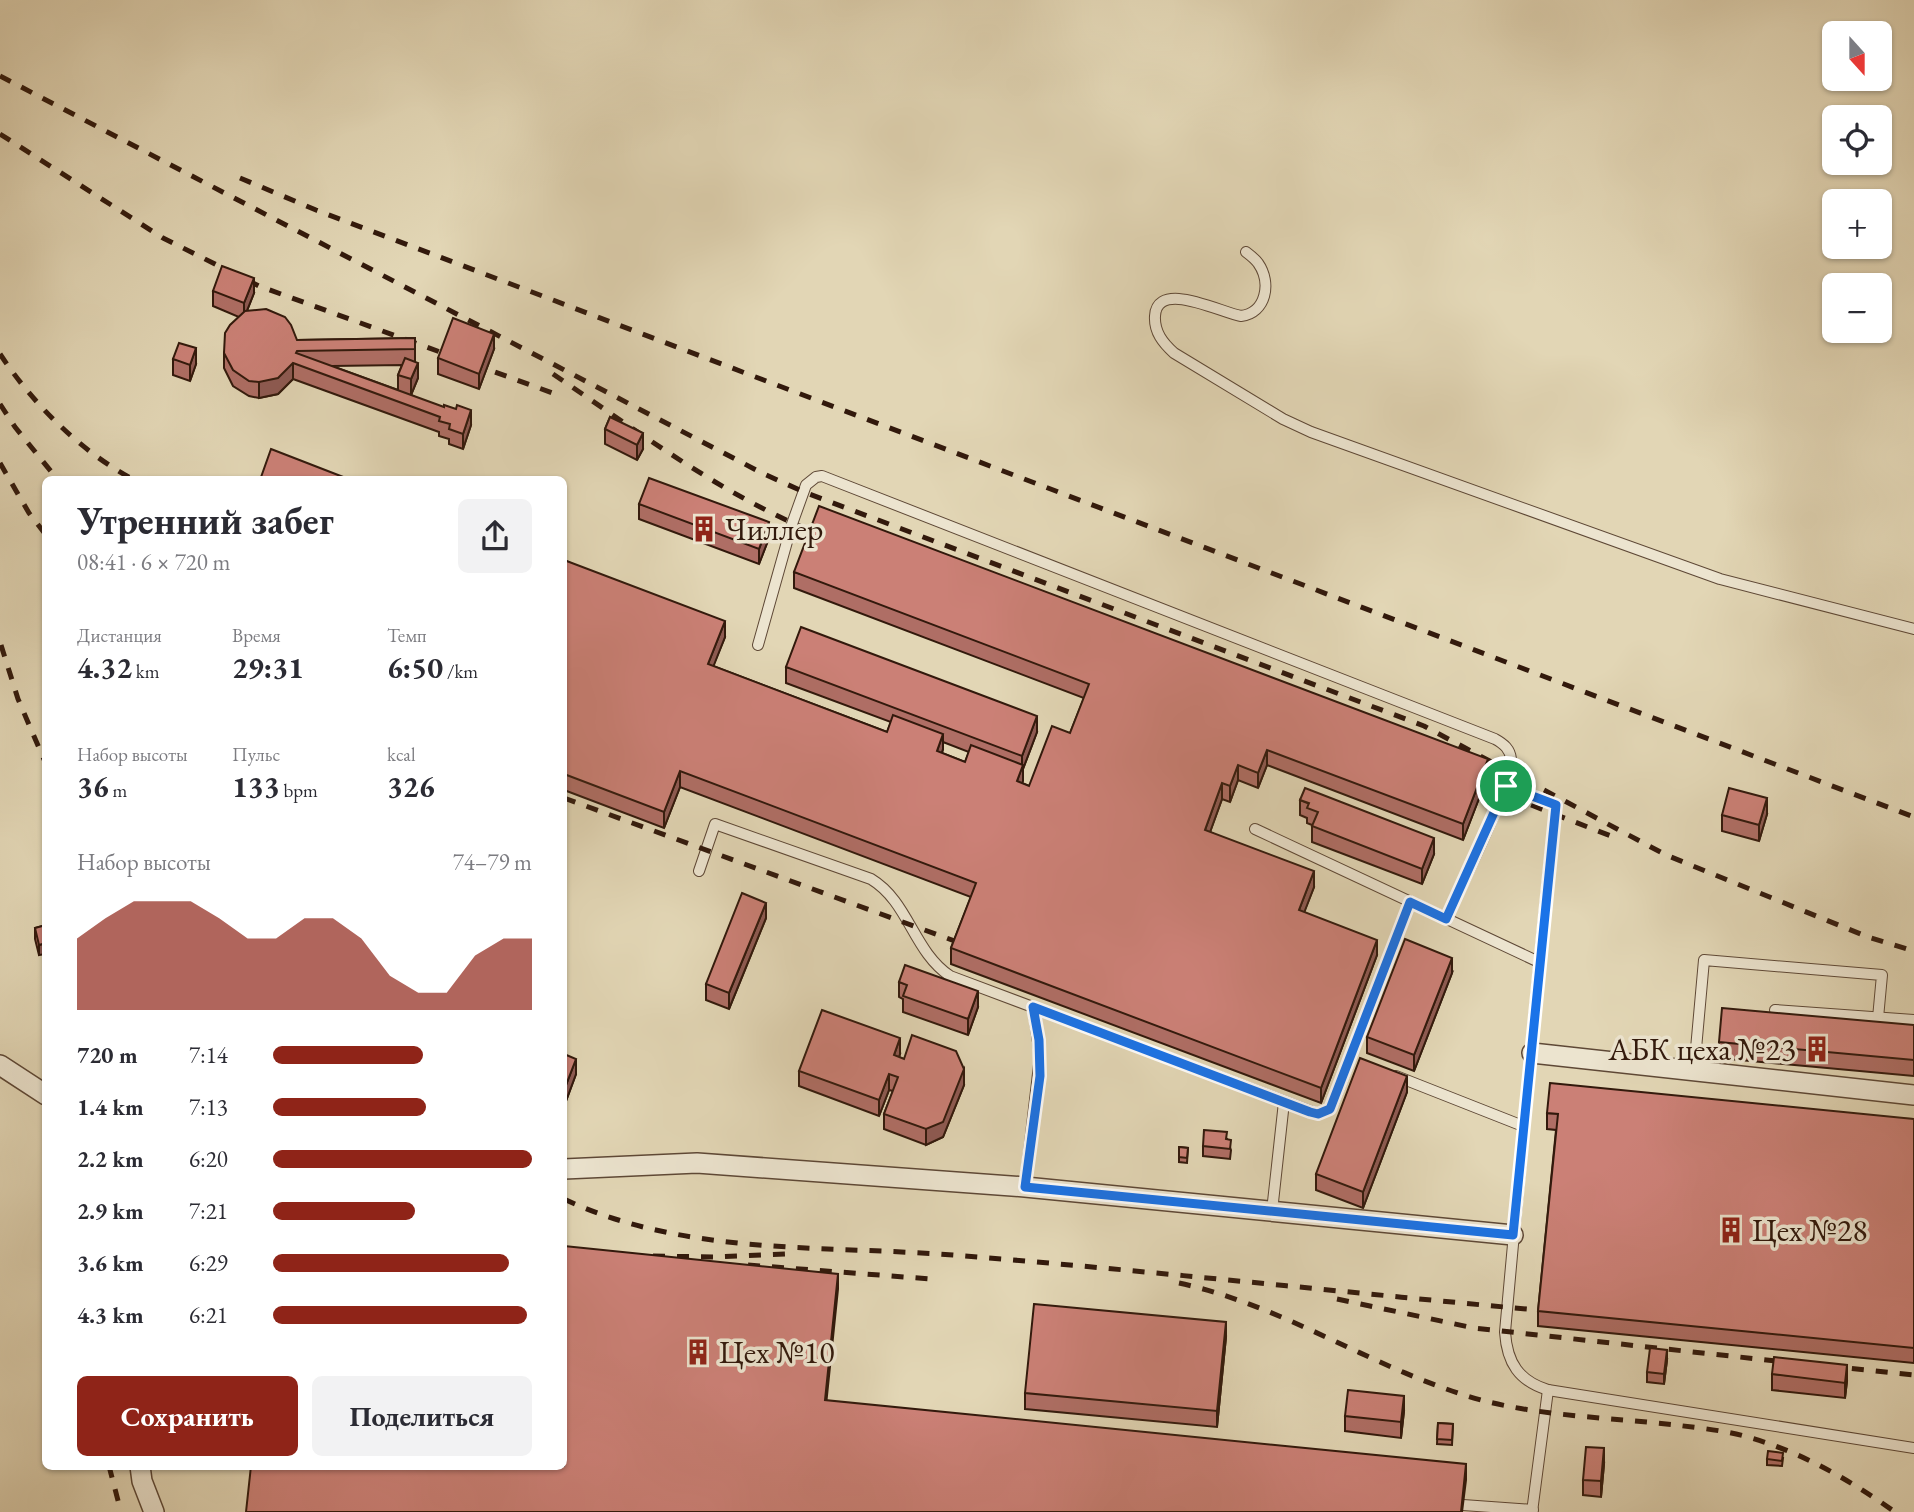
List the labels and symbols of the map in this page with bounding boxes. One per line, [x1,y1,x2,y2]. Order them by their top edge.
north arrow [1822,21,1892,91]
place label: Чиллер [725,508,823,550]
building icon: Чиллер [689,514,719,544]
pin [1476,756,1536,816]
place label: АБК цеха №23 [1607,1028,1796,1070]
building icon: АБК цеха №23 [1802,1034,1832,1064]
place label: Цех №28 [1752,1209,1868,1251]
building icon: Цех №28 [1716,1215,1746,1245]
place label: Цех №10 [719,1331,835,1373]
building icon: Цех №10 [683,1337,713,1367]

